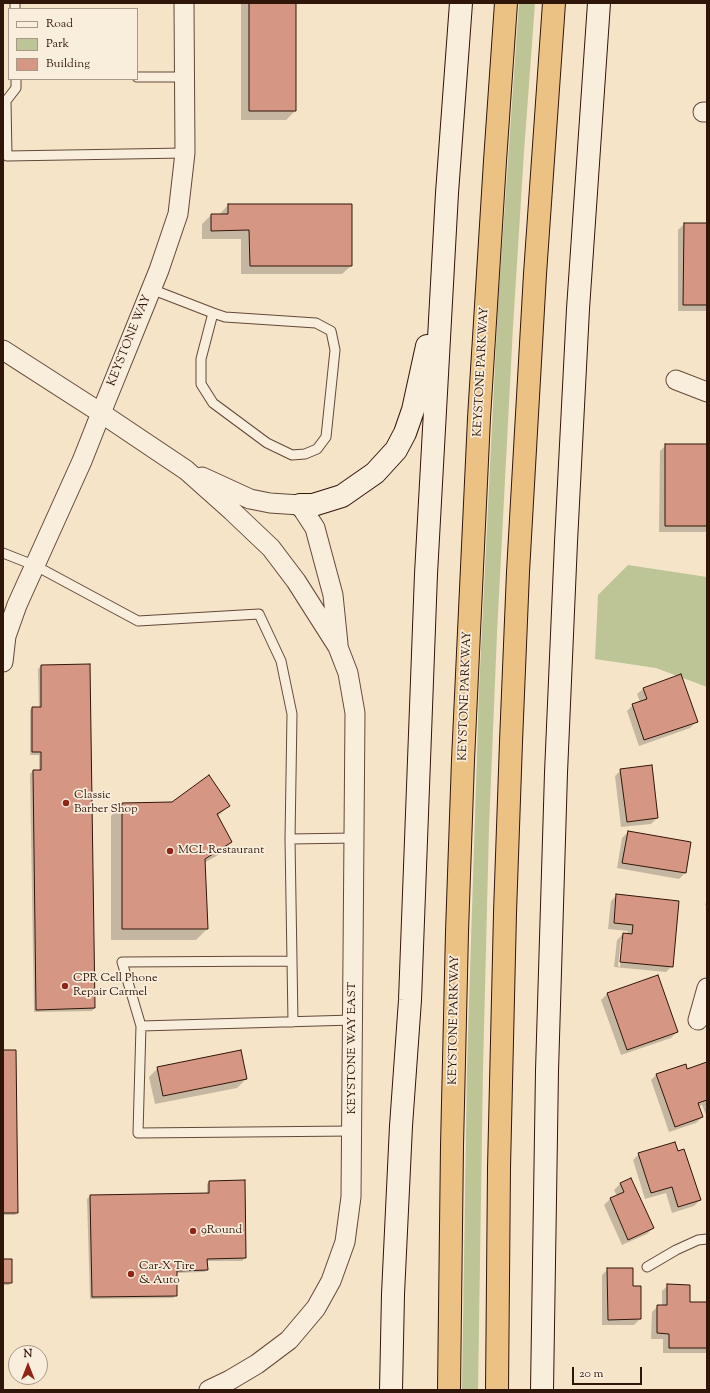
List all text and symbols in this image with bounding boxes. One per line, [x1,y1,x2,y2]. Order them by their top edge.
legend [8,8,138,80]
text: Road [46,15,73,33]
text: Park [46,35,69,53]
text: Building [46,55,90,73]
street label: KEYSTONE WAY [105,293,155,389]
street label: KEYSTONE PARKWAY [471,307,493,437]
street label: KEYSTONE PARKWAY [457,631,475,761]
place label: Classic Barber Shop [74,789,138,817]
marker: Classic Barber Shop [61,798,71,808]
place label: MCL Restaurant [178,844,264,858]
marker: MCL Restaurant [165,846,175,856]
street label: KEYSTONE PARKWAY [447,955,463,1085]
place label: CPR Cell Phone Repair Carmel [73,972,158,1000]
marker: CPR Cell Phone Repair Carmel [60,981,70,991]
street label: KEYSTONE WAY EAST [346,982,360,1114]
place label: 9Round [201,1224,242,1238]
marker: 9Round [188,1226,198,1236]
place label: Car-X Tire & Auto [139,1260,195,1288]
marker: Car-X Tire & Auto [126,1269,136,1279]
north arrow [8,1345,48,1385]
text: N [24,1346,32,1362]
scale bar [574,1359,644,1385]
text: 20 m [579,1365,603,1383]

